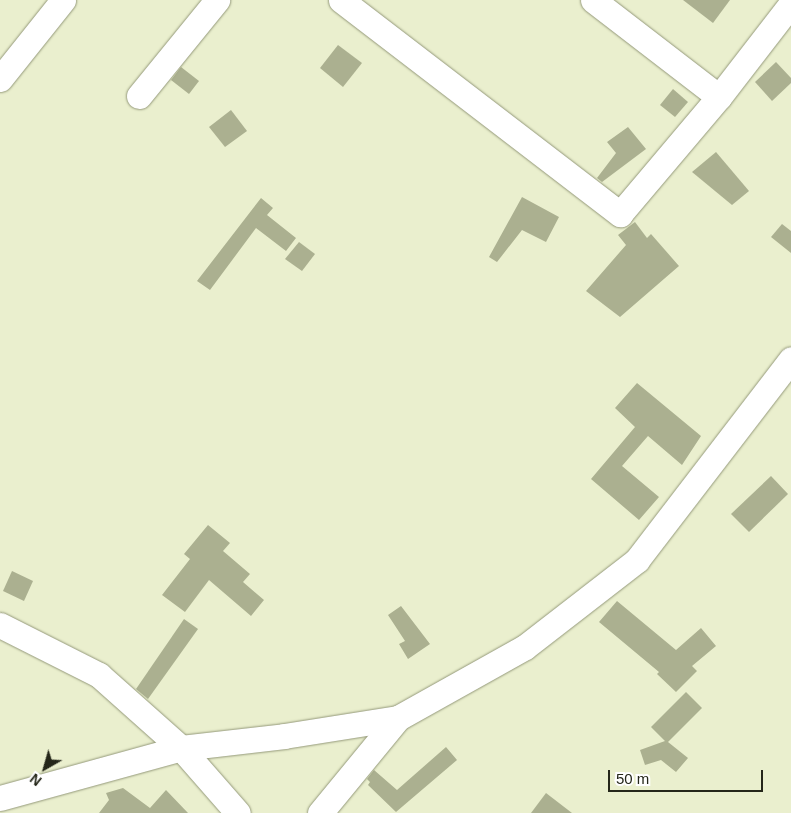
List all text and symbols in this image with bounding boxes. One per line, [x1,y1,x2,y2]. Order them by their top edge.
north arrow [20,743,70,793]
scale bar [611,760,766,792]
text: N [27,770,45,789]
text: 50 m [616,770,649,787]

